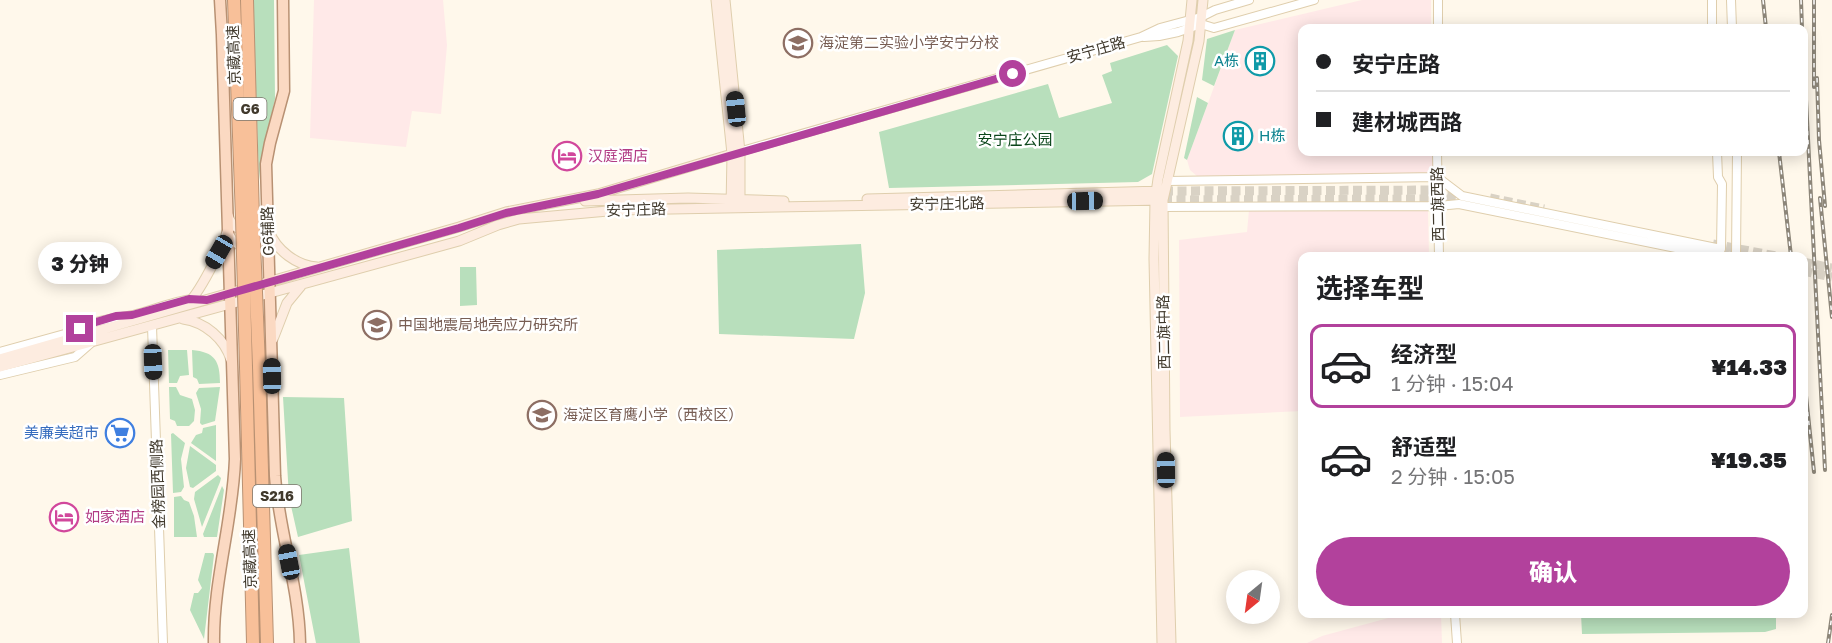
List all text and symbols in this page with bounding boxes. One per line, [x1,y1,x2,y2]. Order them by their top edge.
street label: 京藏高速 [223,25,243,85]
school or university icon: 海淀第二实验小学安宁分校 [782,27,814,59]
street label: 安宁庄路 [1064,32,1127,66]
place label: 海淀第二实验小学安宁分校 [819,33,999,51]
building icon: A栋 [1244,45,1276,77]
text: 安宁庄路 [1352,50,1440,77]
place label: A栋 [1214,51,1239,69]
route start [999,60,1026,87]
car [725,90,747,128]
road number: G6 [234,98,266,120]
text: 建材城西路 [1352,108,1462,135]
building icon: H栋 [1222,120,1254,152]
place label: H栋 [1259,126,1285,144]
park label: 安宁庄公园 [977,130,1053,148]
hotel icon: 汉庭酒店 [551,140,583,172]
place label: 汉庭酒店 [588,146,648,164]
street label: 西二旗西路 [1427,166,1447,242]
car [1067,192,1103,210]
street label: 安宁庄北路 [909,193,985,213]
street label: 安宁庄路 [606,199,666,219]
street label: G6辅路 [257,206,277,256]
car [202,232,236,272]
callout: 3 分钟 [38,242,122,284]
text: 3 分钟 [51,251,109,275]
text: 选择车型 [1316,272,1424,304]
street label: 西二旗中路 [1153,294,1173,370]
school or university icon: 中国地震局地壳应力研究所 [361,309,393,341]
route end [66,315,93,342]
place label: 中国地震局地壳应力研究所 [398,315,578,333]
icon: car [1319,339,1373,393]
text: 经济型 [1391,340,1457,367]
car [143,344,163,380]
text: ¥14.33 [1711,353,1787,380]
car [263,358,281,394]
text: 1 分钟 · 15:04 [1391,371,1514,395]
school or university icon: 海淀区育鹰小学（西校区） [526,399,558,431]
place label: 海淀区育鹰小学（西校区） [563,405,743,423]
supermarket icon: 美廉美超市 [104,417,136,449]
place label: 美廉美超市 [24,423,99,441]
icon: car [1319,432,1373,486]
text: 舒适型 [1391,433,1457,460]
street label: 金榜园西侧路 [146,439,168,529]
text: ¥19.35 [1711,446,1787,473]
car [1157,452,1175,488]
text: 2 分钟 · 15:05 [1391,464,1515,488]
road number: S216 [253,485,301,507]
hotel icon: 如家酒店 [48,501,80,533]
place label: 如家酒店 [85,507,145,525]
street label: 京藏高速 [239,529,259,589]
button: 确认 [1316,537,1790,606]
car [277,543,301,581]
north arrow [1226,570,1280,624]
map controls [1226,570,1280,624]

